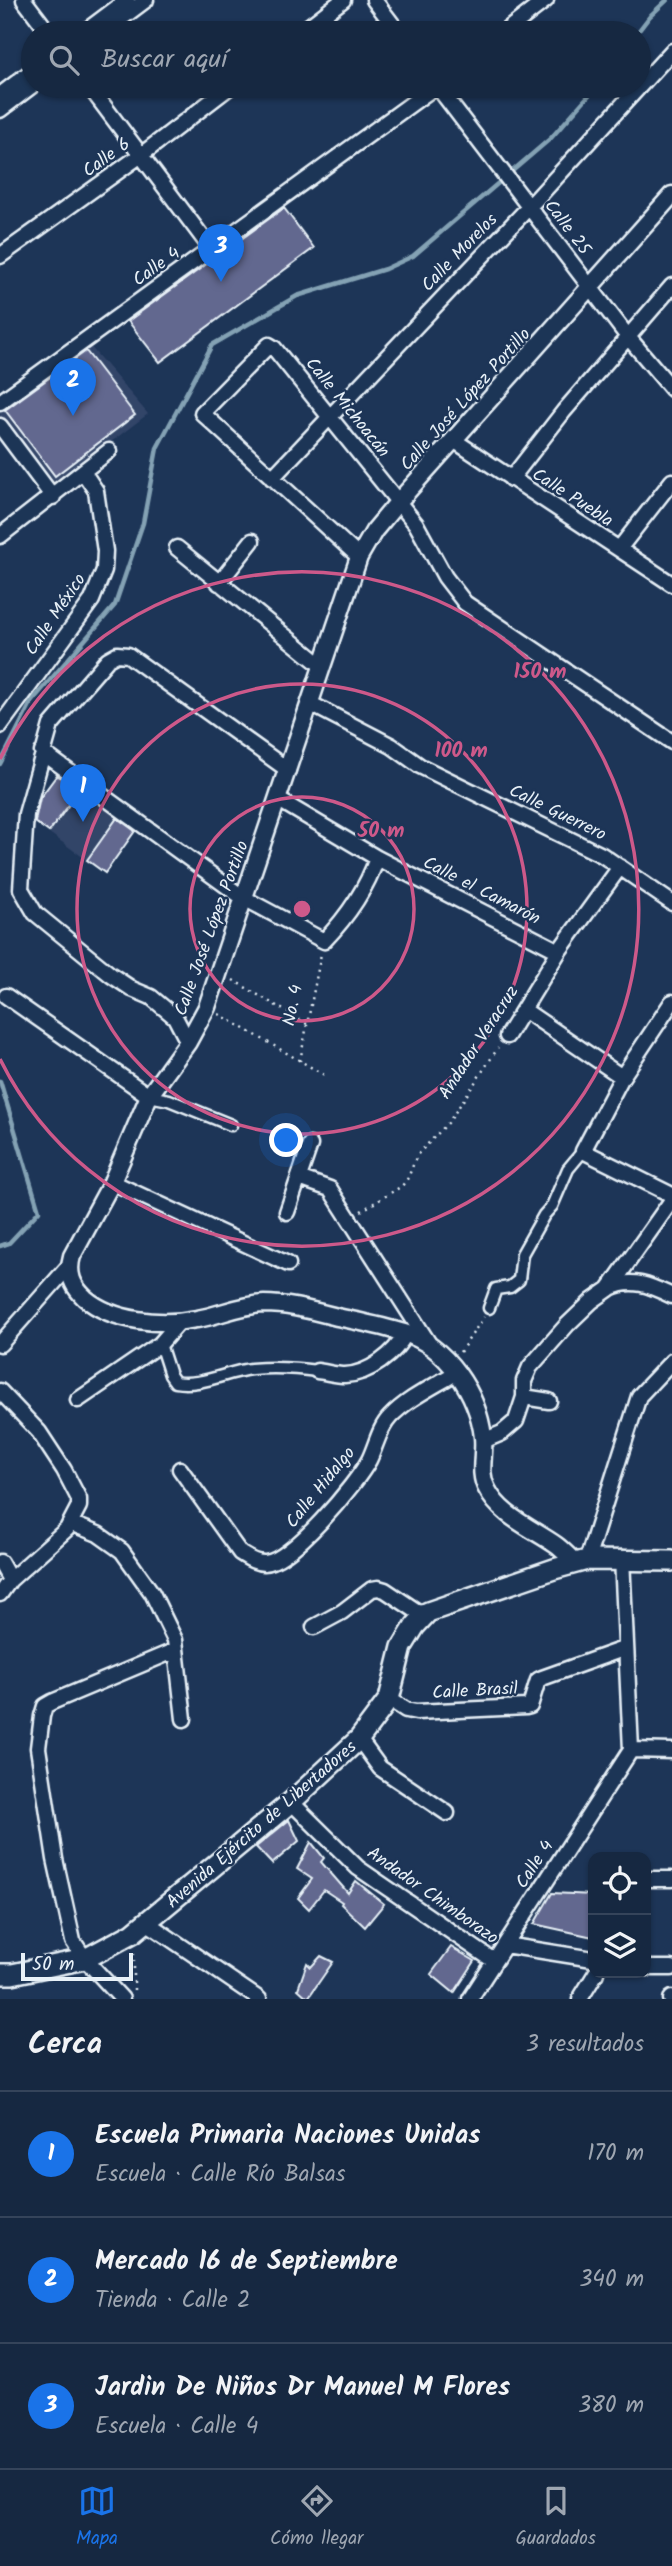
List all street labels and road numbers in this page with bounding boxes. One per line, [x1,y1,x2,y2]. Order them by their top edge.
street label: Calle 6 [77,131,137,186]
street label: Calle 25 [536,194,598,263]
street label: Calle Morelos [415,207,505,299]
street label: Calle 4 [127,240,187,295]
street label: Calle José López Portillo [394,322,539,478]
street label: Calle Michoacán [297,351,397,465]
street label: Calle Puebla [526,461,619,536]
street label: Calle México [18,568,94,662]
street label: Calle Guerrero [504,777,611,849]
street label: Calle José López Portillo [167,837,258,1020]
street label: Calle el Camarón [417,849,545,933]
street label: Andador Veracruz [431,980,527,1106]
street label: No. 4 [275,982,312,1029]
street label: Calle Hidalgo [279,1441,363,1535]
street label: Calle Brasil [432,1675,519,1708]
street label: Avenida Ejército de Libertadores [160,1734,364,1916]
street label: Calle 4 [509,1835,562,1895]
street label: Andador Chimborazo [360,1840,504,1953]

